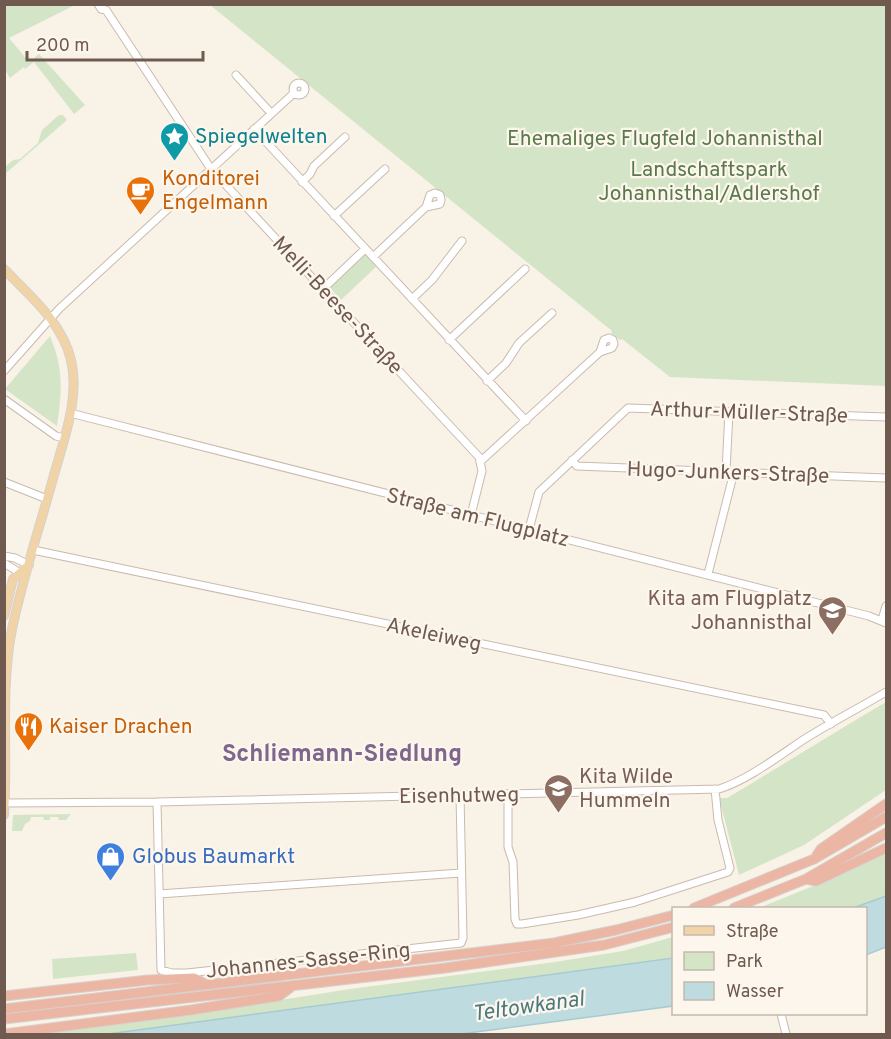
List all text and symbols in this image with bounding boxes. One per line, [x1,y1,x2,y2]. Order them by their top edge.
scale bar [27,24,202,62]
text: 200 m [36,35,89,58]
place icon: Spiegelwelten [158,120,190,162]
place label: Spiegelwelten [195,124,328,151]
park label: Ehemaliges Flugfeld Johannisthal [507,126,823,153]
park label: Landschaftspark Johannisthal/Adlershof [598,157,820,208]
place label: Konditorei Engelmann [162,166,268,217]
cafe icon: Konditorei Engelmann [125,174,157,216]
street label: Melli-Beese-Straße [266,231,408,381]
street label: Arthur-Müller-Straße [649,397,848,430]
street label: Hugo-Junkers-Straße [626,456,830,491]
street label: Straße am Flugplatz [383,483,572,554]
place label: Kita am Flugplatz Johannisthal [648,586,812,637]
school or university icon: Kita am Flugplatz Johannisthal [817,594,849,636]
street label: Akeleiweg [384,612,484,659]
restaurant icon: Kaiser Drachen [12,710,44,752]
place label: Kaiser Drachen [49,714,193,741]
district label: Schliemann-Siedlung [222,740,462,770]
place label: Kita Wilde Hummeln [579,764,673,815]
school or university icon: Kita Wilde Hummeln [542,772,574,814]
street label: Eisenhutweg [399,782,519,811]
shop icon: Globus Baumarkt [95,840,127,882]
place label: Globus Baumarkt [132,844,295,871]
legend [672,907,867,1015]
text: Straße [726,921,778,944]
street label: Johannes-Sasse-Ring [204,937,412,986]
text: Park [726,951,763,974]
text: Wasser [726,981,784,1004]
water label: Teltowkanal [471,986,587,1029]

